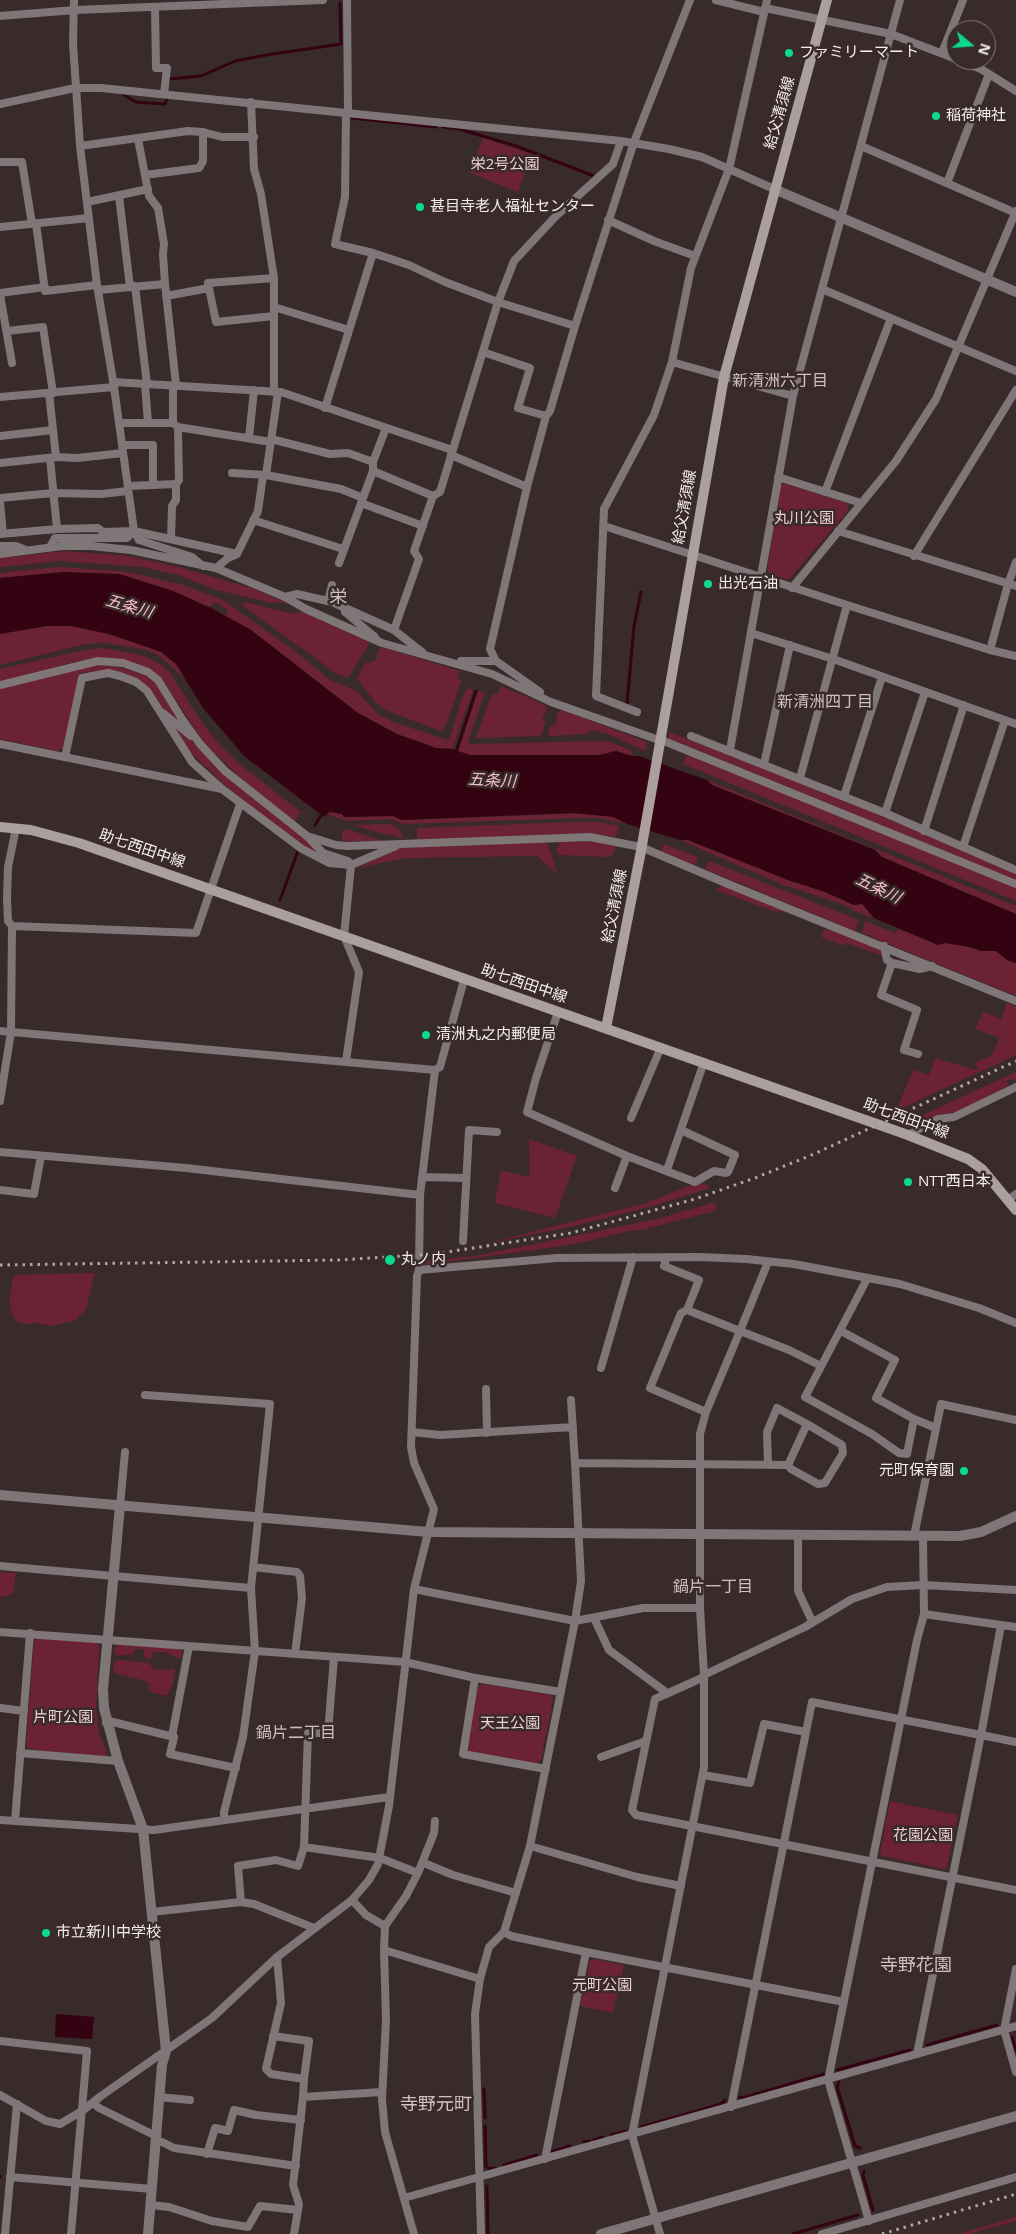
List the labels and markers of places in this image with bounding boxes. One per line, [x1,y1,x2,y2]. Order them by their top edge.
place label: ファミリーマート [799,44,919,62]
marker: ファミリーマート [783,47,795,59]
place label: 稲荷神社 [946,107,1006,125]
marker: 稲荷神社 [930,110,942,122]
place label: 甚目寺老人福祉センター [430,198,595,216]
marker: 甚目寺老人福祉センター [414,201,426,213]
place label: 出光石油 [718,575,778,593]
marker: 出光石油 [702,578,714,590]
place label: 清洲丸之内郵便局 [436,1026,556,1044]
marker: 清洲丸之内郵便局 [420,1029,432,1041]
place label: NTT西日本 [918,1173,991,1191]
marker: NTT西日本 [902,1176,914,1188]
place label: 丸ノ内 [401,1251,446,1269]
marker: 丸ノ内 [383,1253,397,1267]
place label: 元町保育園 [879,1462,954,1480]
marker: 元町保育園 [958,1465,970,1477]
place label: 市立新川中学校 [56,1924,161,1942]
marker: 市立新川中学校 [40,1927,52,1939]

